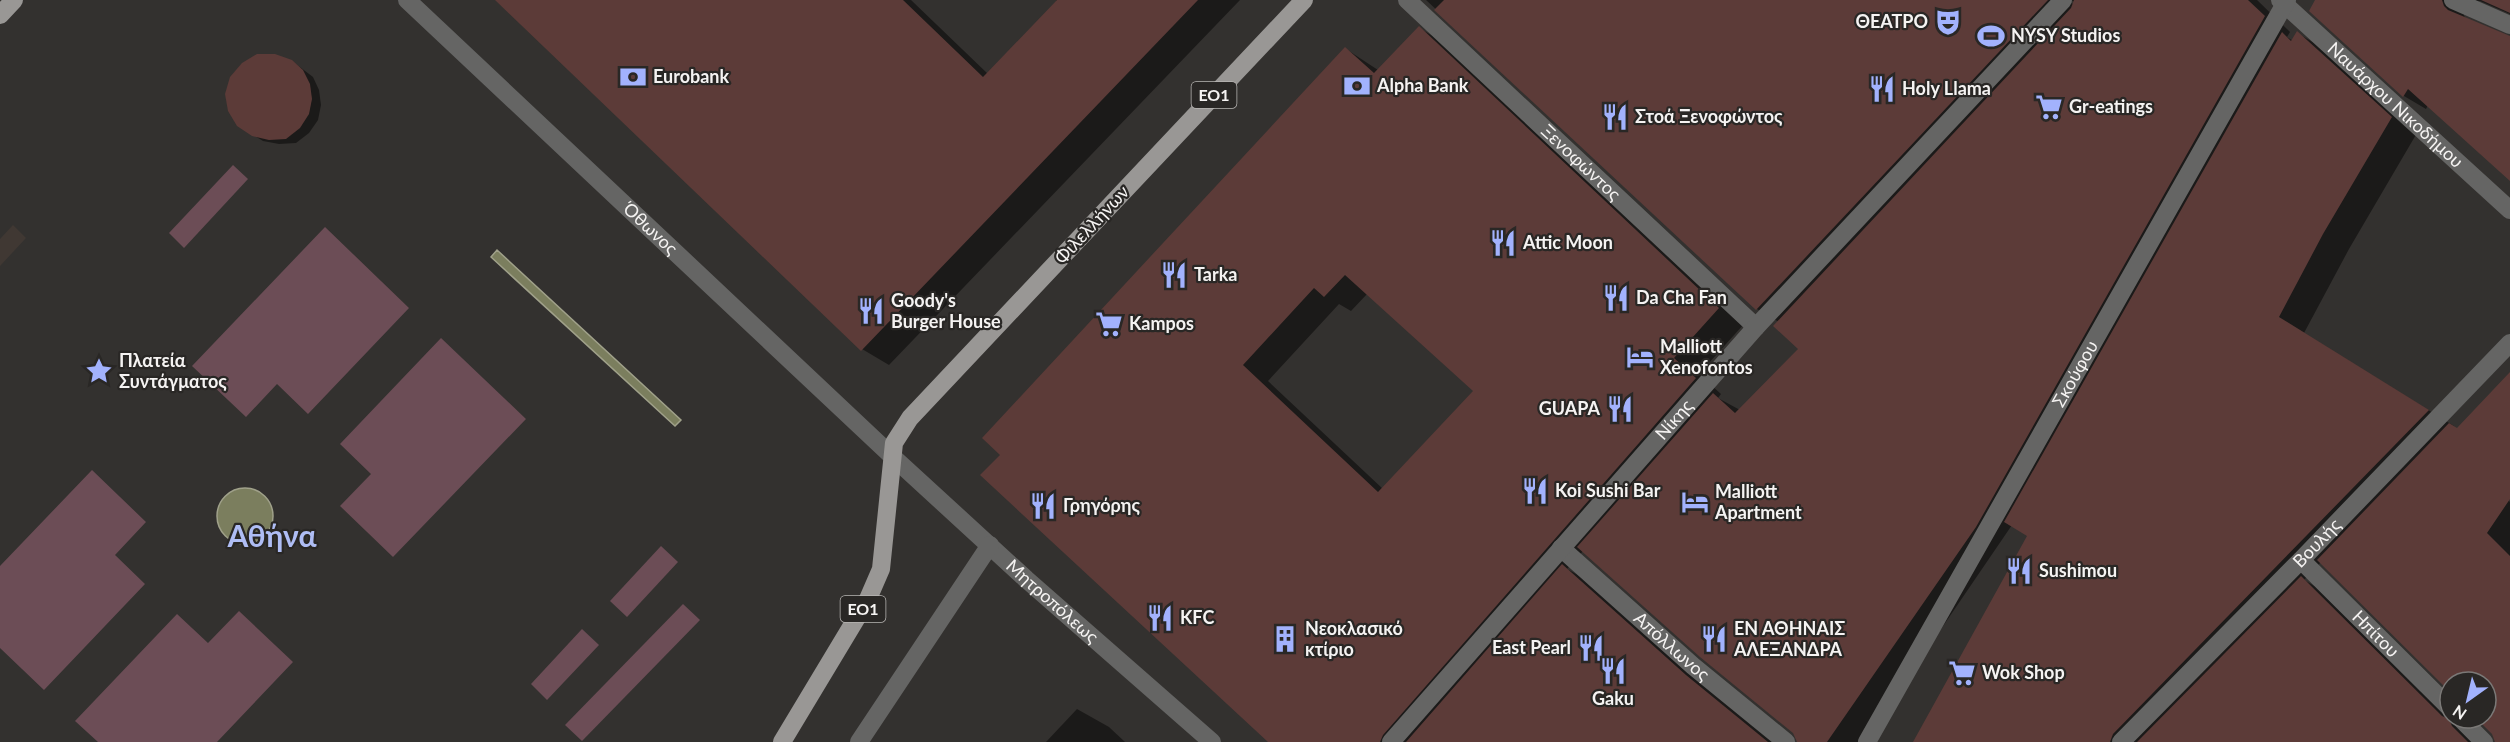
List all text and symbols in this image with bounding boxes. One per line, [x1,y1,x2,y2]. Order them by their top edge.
theatre icon: ΘΕΑΤΡΟ [1933,7,1963,37]
place label: ΘΕΑΤΡΟ [1855,10,1928,32]
sports icon: NYSY Studios [1976,21,2006,51]
place label: NYSY Studios [2011,24,2120,46]
street label: Ναυάρχου Νικοδήμου [2324,37,2468,172]
bank icon: Eurobank [618,62,648,92]
place label: Eurobank [653,65,730,87]
bank icon: Alpha Bank [1342,71,1372,101]
place label: Alpha Bank [1376,74,1469,96]
restaurant icon: Holy Llama [1867,74,1897,104]
place label: Holy Llama [1902,77,1991,99]
road number: ΕΟ1 [1192,82,1236,108]
supermarket icon: Gr-eatings [2034,92,2064,122]
place label: Gr-eatings [2069,95,2153,117]
restaurant icon: Στοά Ξενοφώντος [1600,102,1630,132]
place label: Στοά Ξενοφώντος [1635,105,1783,127]
street label: Ξενοφώντος [1537,119,1626,205]
street label: Φιλελλήνων [1049,181,1133,268]
street label: Όθωνος [618,196,683,259]
restaurant icon: Attic Moon [1488,228,1518,258]
place label: Attic Moon [1522,231,1613,253]
restaurant icon: Tarka [1159,260,1189,290]
place label: Tarka [1194,263,1237,285]
restaurant icon: Da Cha Fan [1601,283,1631,313]
place label: Da Cha Fan [1636,286,1727,308]
place label: Goody's Burger House [891,289,1001,332]
restaurant icon: Goody's Burger House [856,296,886,326]
supermarket icon: Kampos [1094,309,1124,339]
place label: Kampos [1129,312,1194,334]
place label: Malliott Xenofontos [1660,335,1753,378]
street label: Σκούφου [2047,336,2102,411]
hotel icon: Malliott Xenofontos [1625,342,1655,372]
place label: Πλατεία Συντάγματος [119,349,227,392]
place icon: Πλατεία Συντάγματος [84,356,114,386]
restaurant icon: GUAPA [1605,394,1635,424]
street label: Νίκης [1650,394,1698,444]
place label: GUAPA [1539,397,1600,419]
restaurant icon: Koi Sushi Bar [1520,476,1550,506]
place label: Koi Sushi Bar [1555,479,1661,501]
place label: Malliott Apartment [1714,480,1802,523]
hotel icon: Malliott Apartment [1680,487,1710,517]
restaurant icon: Γρηγόρης [1028,491,1058,521]
place label: Γρηγόρης [1063,494,1141,516]
street label: Βουλής [2288,513,2345,572]
district label: Αθήνα [227,517,316,553]
street label: Μητροπόλεως [1002,554,1104,648]
restaurant icon: Sushimou [2004,556,2034,586]
place label: Sushimou [2039,559,2117,581]
road number: ΕΟ1 [840,596,886,622]
restaurant icon: KFC [1145,603,1175,633]
street label: Ηπίτου [2348,605,2404,661]
place label: KFC [1180,606,1214,628]
street label: Απόλλωνος [1630,607,1715,685]
place label: Νεοκλασικό κτίριο [1305,617,1403,660]
place label: ΕΝ ΑΘΗΝΑΙΣ ΑΛΕΞΑΝΔΡΑ [1733,617,1845,660]
building icon: Νεοκλασικό κτίριο [1270,624,1300,654]
restaurant icon: ΕΝ ΑΘΗΝΑΙΣ ΑΛΕΞΑΝΔΡΑ [1699,624,1729,654]
restaurant icon: East Pearl [1576,633,1606,663]
place label: East Pearl [1492,636,1571,658]
restaurant icon: Gaku [1598,656,1628,686]
supermarket icon: Wok Shop [1947,658,1977,688]
place label: Wok Shop [1982,661,2065,683]
north arrow [2438,670,2498,730]
place label: Gaku [1592,687,1634,709]
text: N [2449,702,2470,724]

